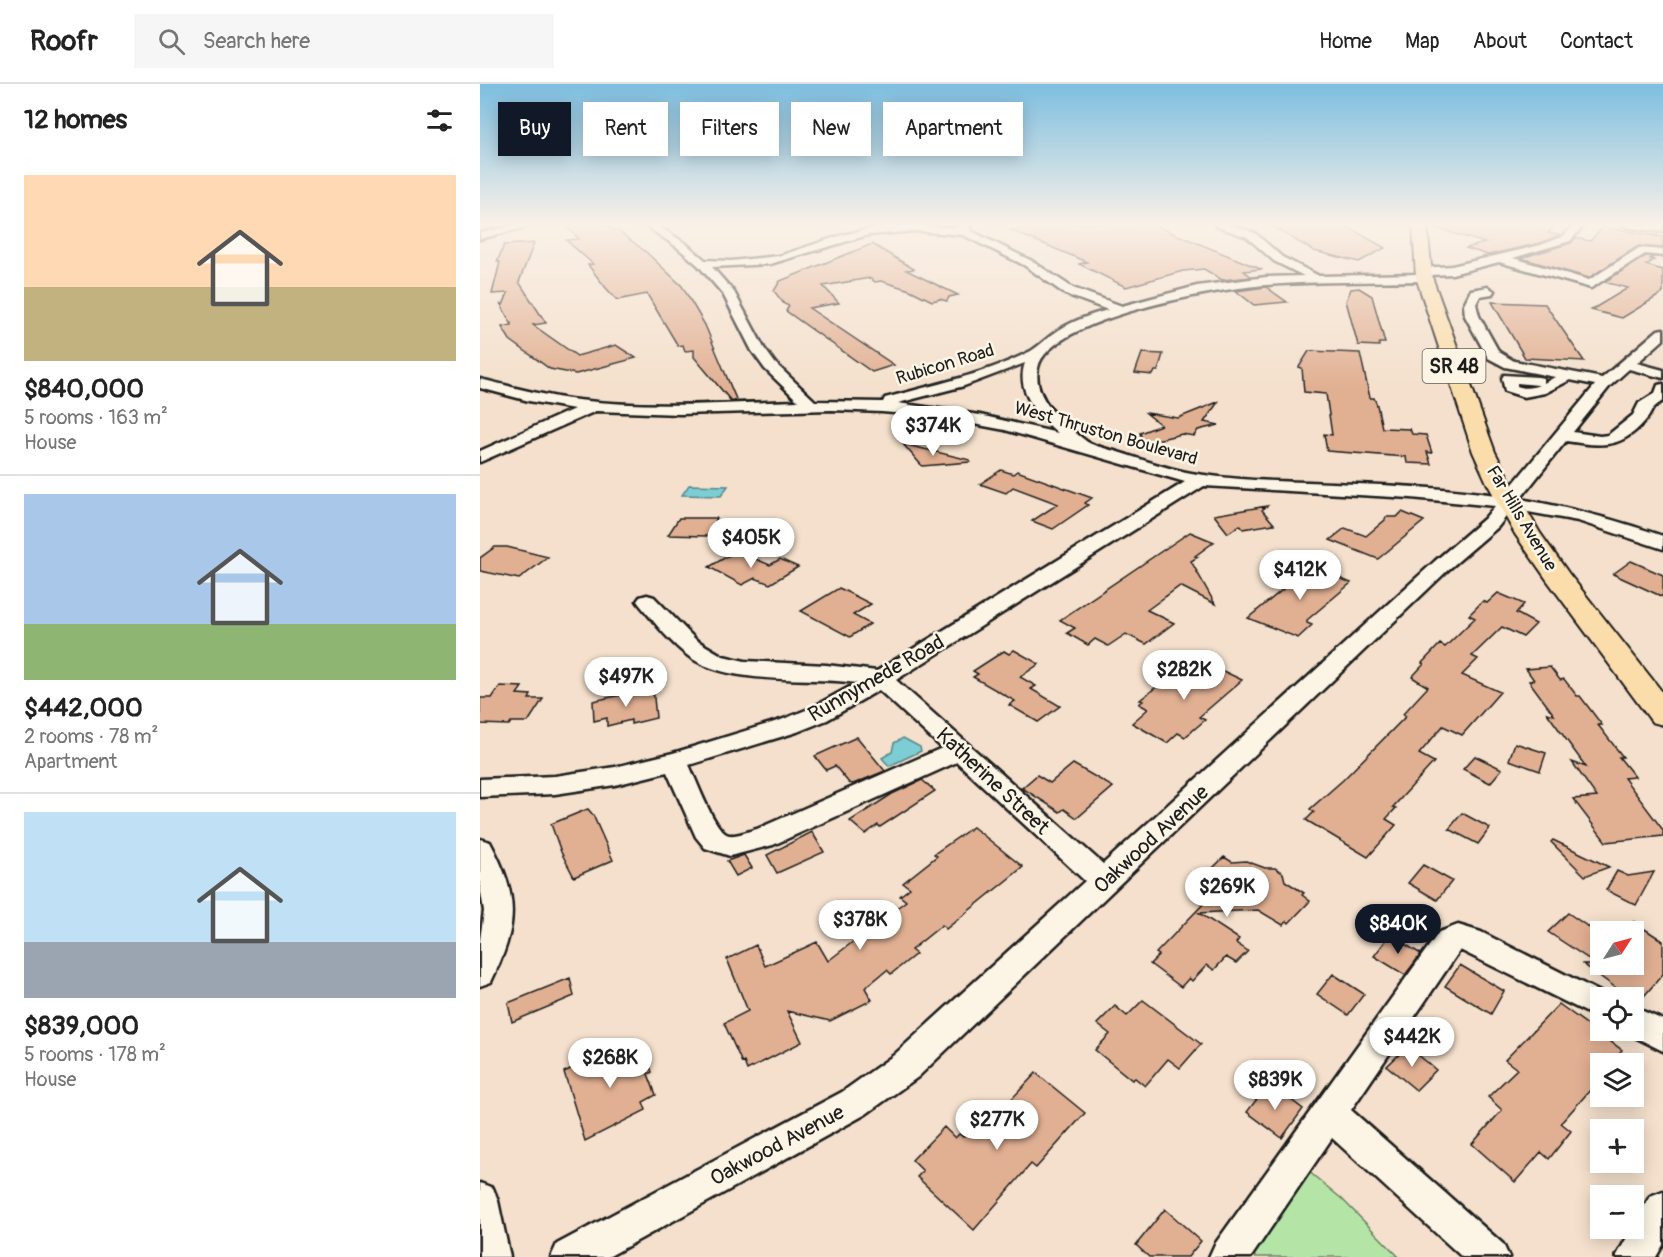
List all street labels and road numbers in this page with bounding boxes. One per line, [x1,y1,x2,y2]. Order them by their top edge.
street label: Rubicon Road [893,339,997,390]
road number: SR 48 [1422,349,1486,383]
street label: West Thruston Boulevard [1012,396,1200,471]
street label: Far Hills Avenue [1481,461,1562,575]
street label: Runnymede Road [803,629,949,728]
street label: Katherine Street [930,722,1055,841]
street label: Oakwood Avenue [1088,779,1215,900]
street label: Oakwood Avenue [706,1098,849,1192]

